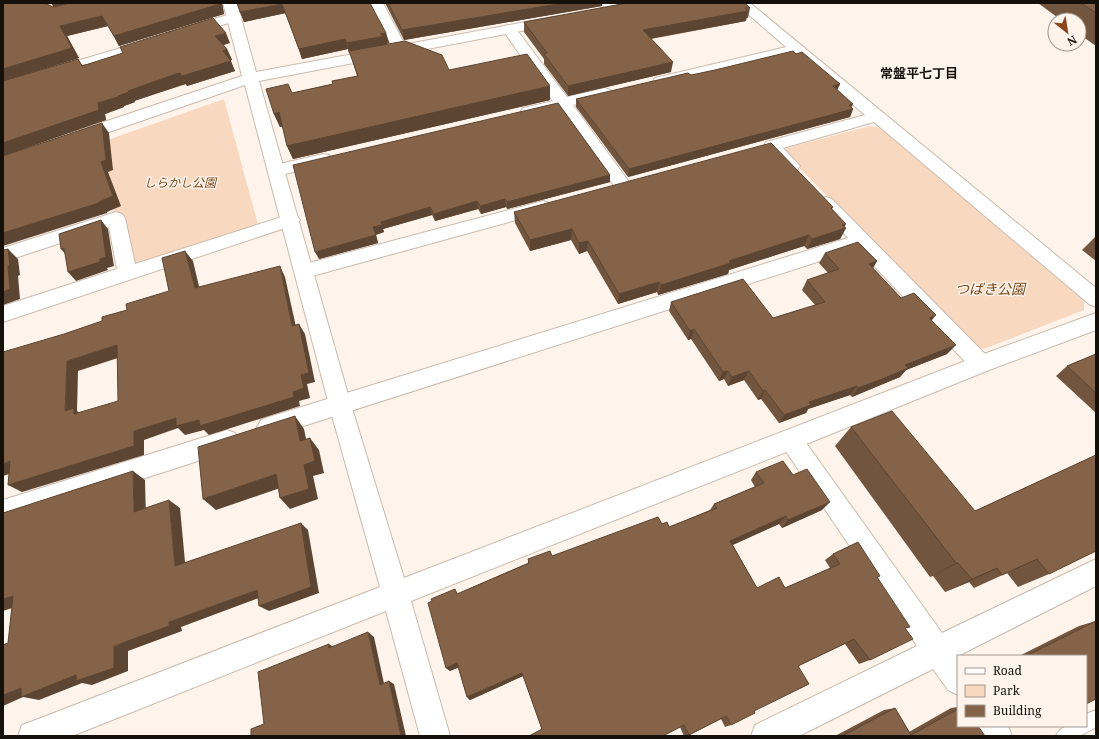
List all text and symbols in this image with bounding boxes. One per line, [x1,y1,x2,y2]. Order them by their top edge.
north arrow [1047,12,1087,52]
text: N [1064,32,1080,50]
district label: 常盤平七丁目 [880,64,958,82]
park label: しらかし公園 [144,174,218,191]
park label: つばき公園 [955,279,1027,298]
legend [957,655,1087,727]
text: Road [993,662,1023,679]
text: Park [993,682,1021,699]
text: Building [993,702,1042,719]

